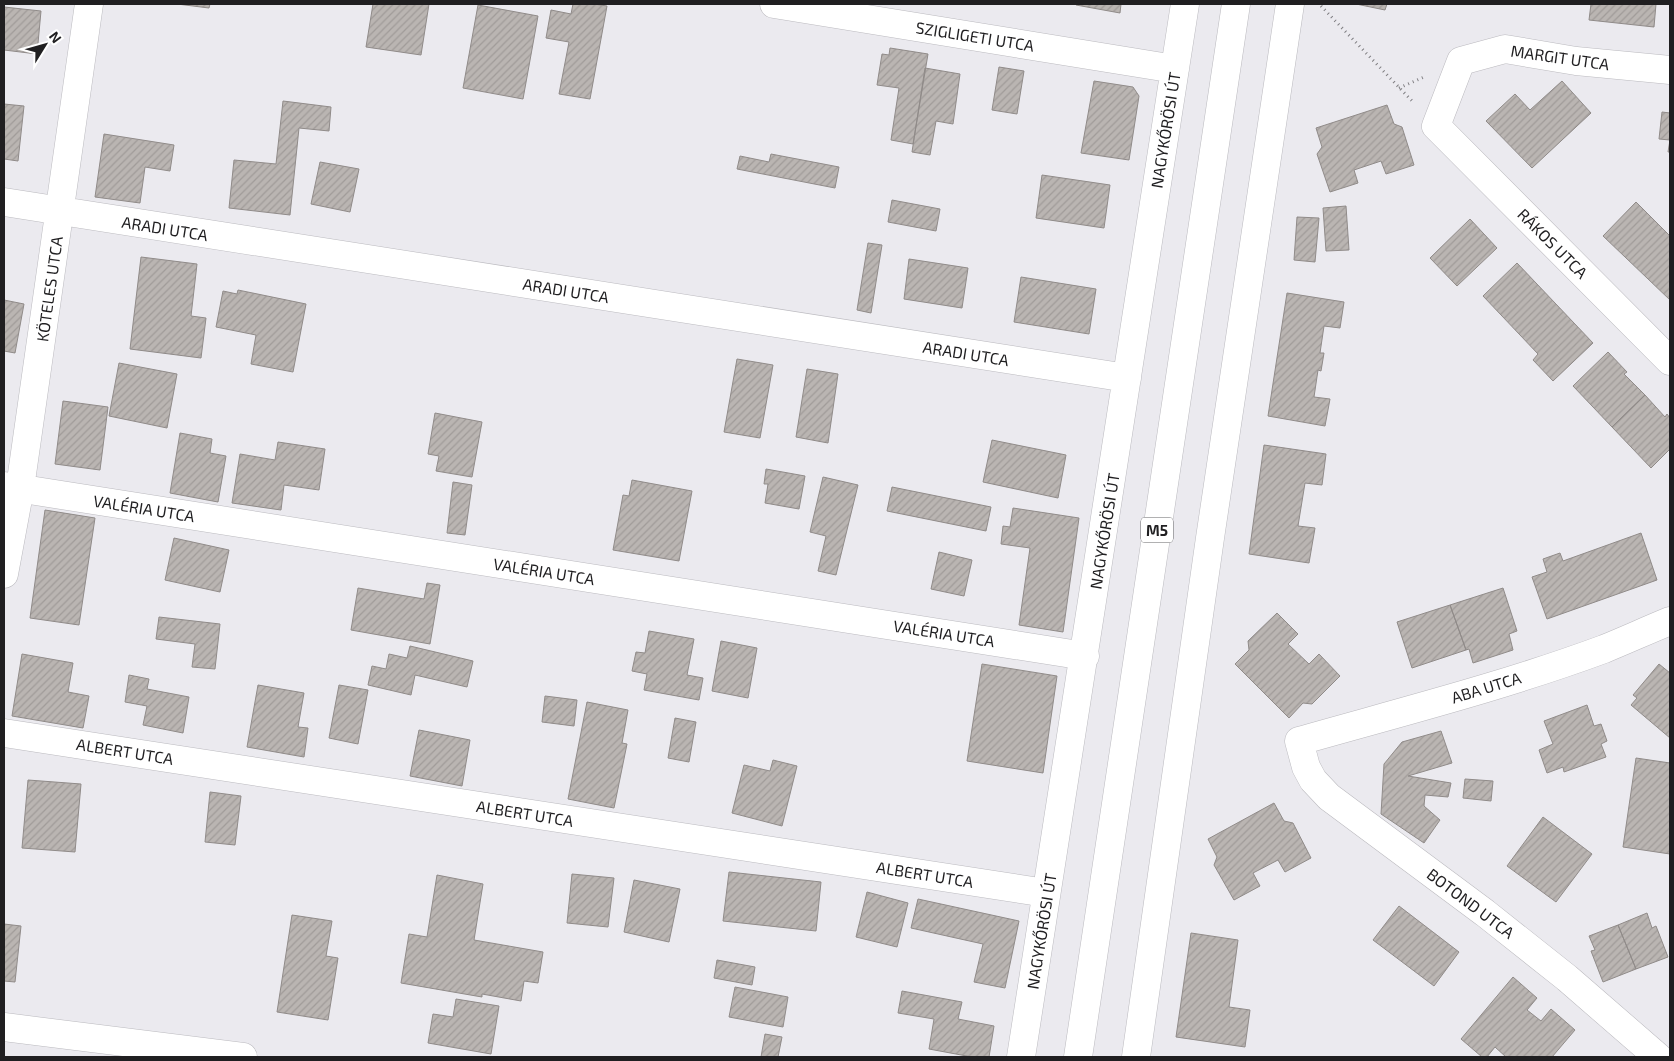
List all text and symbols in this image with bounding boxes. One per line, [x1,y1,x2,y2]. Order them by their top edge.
street label: SZIGLIGETI UTCA [914,17,1036,55]
north arrow [20,20,70,70]
text: N [46,28,66,46]
street label: MARGIT UTCA [1509,41,1611,73]
street label: NAGYKŐRÖSI ÚT [1146,71,1184,189]
street label: RÁKOS UTCA [1514,204,1592,282]
street label: ARADI UTCA [121,212,209,244]
street label: KÖTELES UTCA [32,235,66,343]
street label: ARADI UTCA [522,274,610,306]
street label: ARADI UTCA [922,337,1010,369]
street label: NAGYKŐRÖSI ÚT [1085,472,1123,590]
street label: VALÉRIA UTCA [92,491,196,525]
road number: M5 [1141,518,1173,542]
street label: VALÉRIA UTCA [492,554,596,588]
street label: VALÉRIA UTCA [892,616,996,650]
street label: ABA UTCA [1449,667,1523,707]
street label: ALBERT UTCA [75,734,175,768]
street label: ALBERT UTCA [475,796,575,830]
street label: ALBERT UTCA [875,857,975,891]
street label: BOTOND UTCA [1424,864,1518,942]
street label: NAGYKŐRÖSI ÚT [1022,872,1060,990]

